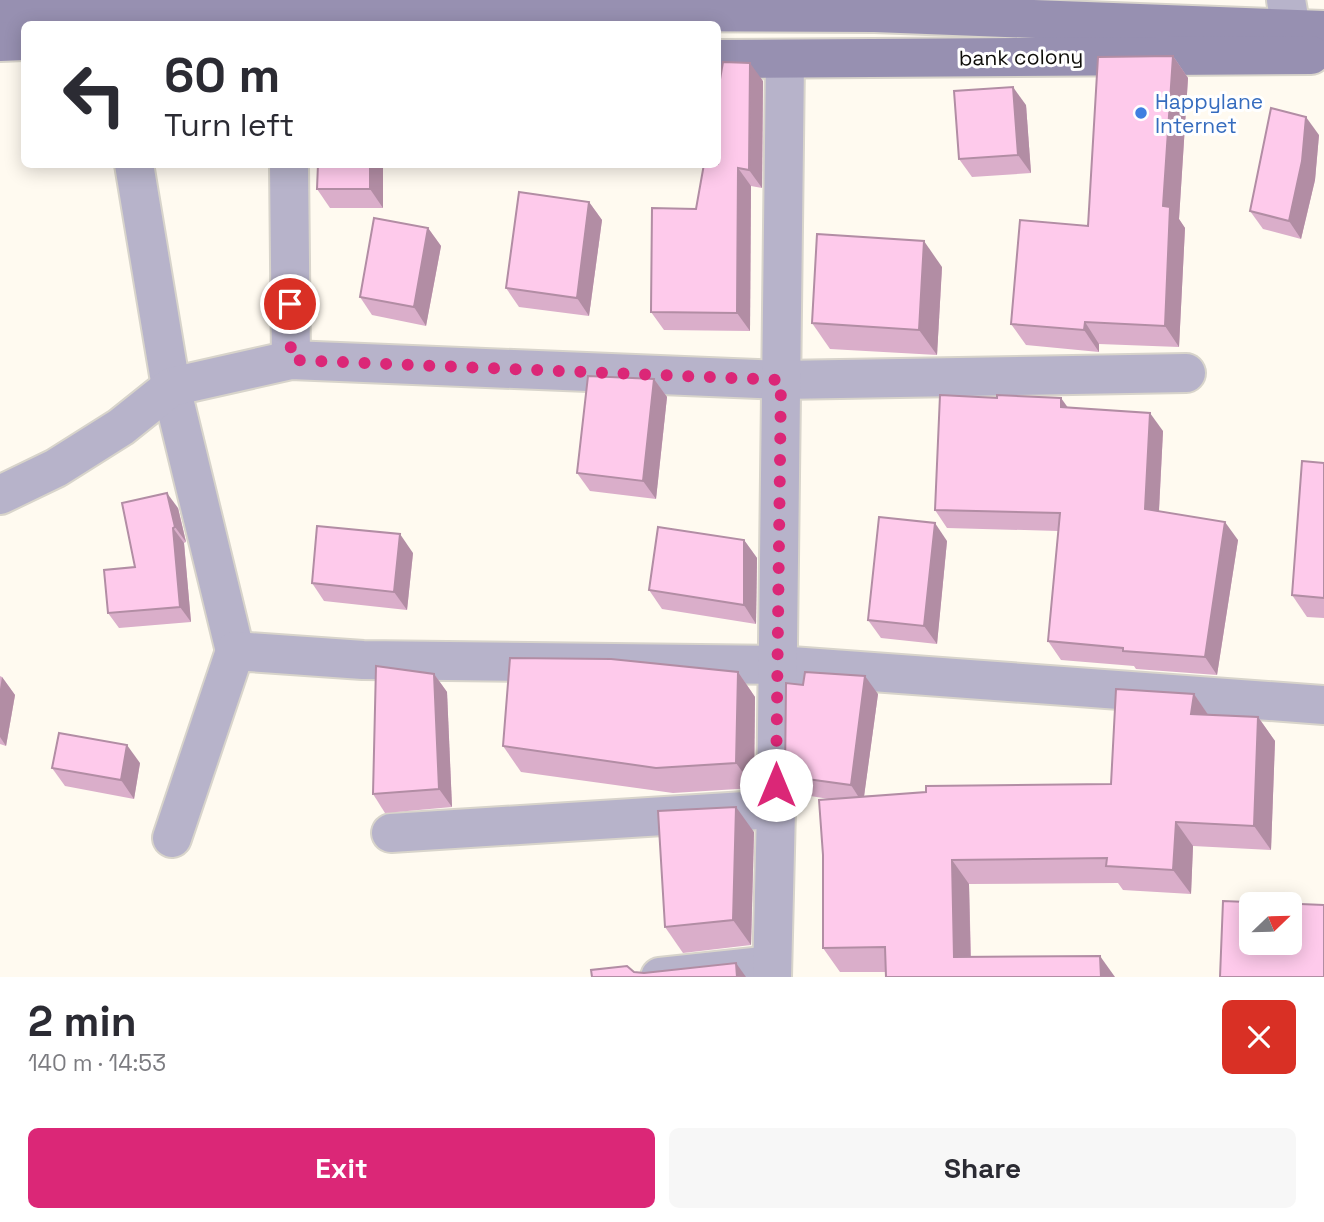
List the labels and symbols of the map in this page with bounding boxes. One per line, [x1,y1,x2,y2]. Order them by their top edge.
street label: bank colony [959,42,1083,72]
place label: Happylane Internet [1155,88,1263,139]
marker: Happylane Internet [1133,105,1149,121]
pin [260,274,320,334]
position arrow [739,748,813,822]
north arrow [1239,892,1302,956]

